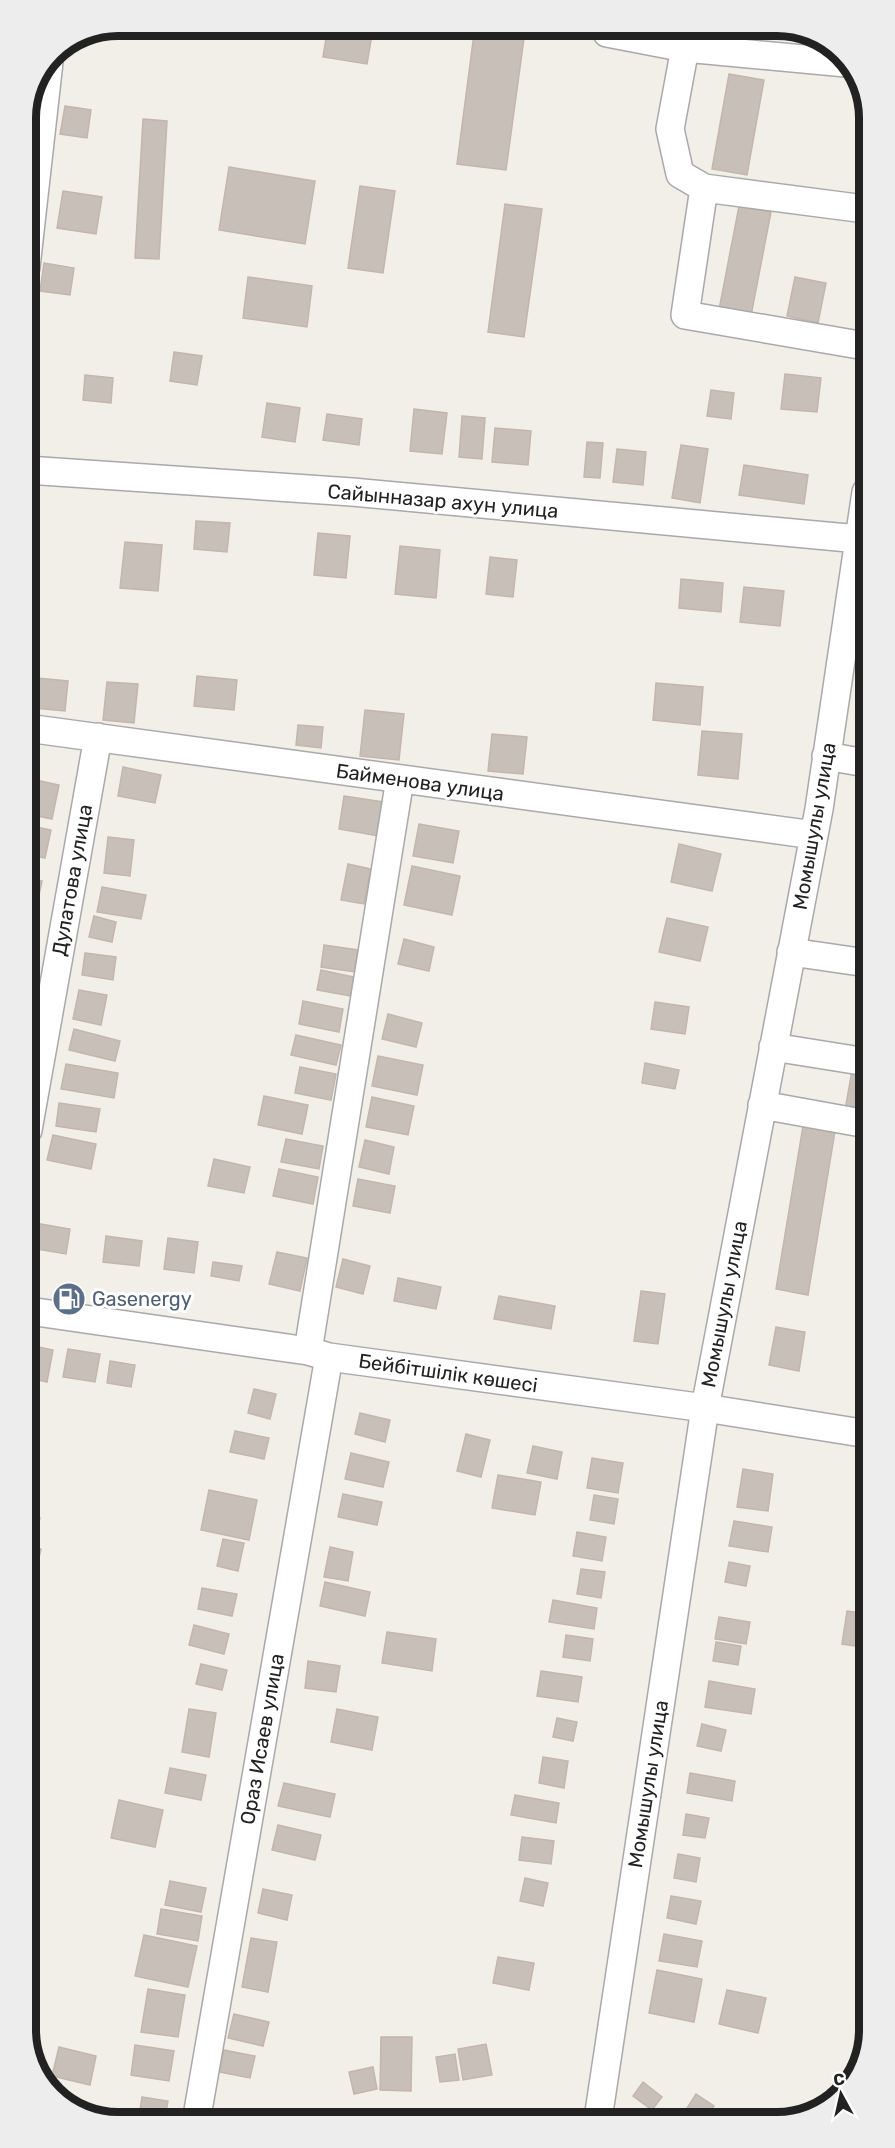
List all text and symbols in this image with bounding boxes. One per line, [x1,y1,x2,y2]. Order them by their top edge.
street label: Сайынназар ахун улица [327,479,559,523]
street label: Момышулы улица [787,740,841,912]
street label: Байменова улица [335,758,505,806]
street label: Дулатова улица [47,802,97,958]
street label: Момышулы улица [696,1219,752,1389]
fuel station icon: Gasenergy [51,1281,87,1317]
place label: Gasenergy [92,1287,192,1311]
street label: Бейбітшілік көшесі [357,1349,539,1397]
street label: Ораз Исаев улица [235,1652,289,1826]
street label: Момышулы улица [623,1698,673,1870]
north arrow [811,2064,871,2124]
text: С [832,2069,846,2090]

